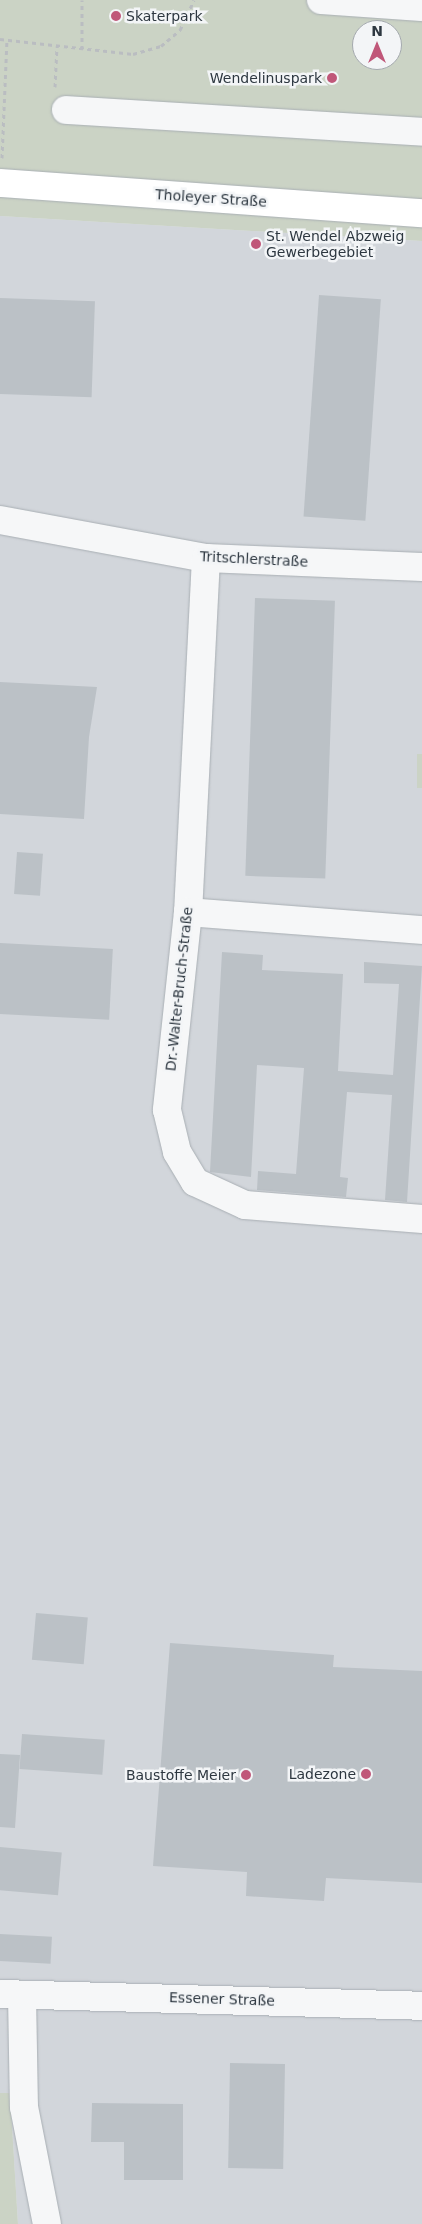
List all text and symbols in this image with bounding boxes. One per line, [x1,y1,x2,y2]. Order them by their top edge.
place label: Skaterpark [126,8,203,24]
marker: Skaterpark [110,10,122,22]
north arrow [352,20,402,70]
text: N [371,23,383,39]
place label: Wendelinuspark [210,70,322,86]
marker: Wendelinuspark [326,72,338,84]
street label: Tholeyer Straße [155,186,267,210]
place label: St. Wendel Abzweig Gewerbegebiet [266,228,404,260]
marker: St. Wendel Abzweig Gewerbegebiet [250,238,262,250]
street label: Tritschlerstraße [199,548,309,570]
street label: Dr.-Walter-Bruch-Straße [162,906,196,1072]
place label: Ladezone [289,1766,356,1782]
place label: Baustoffe Meier [126,1767,236,1783]
marker: Ladezone [360,1768,372,1780]
marker: Baustoffe Meier [240,1769,252,1781]
street label: Essener Straße [169,1989,275,2009]

